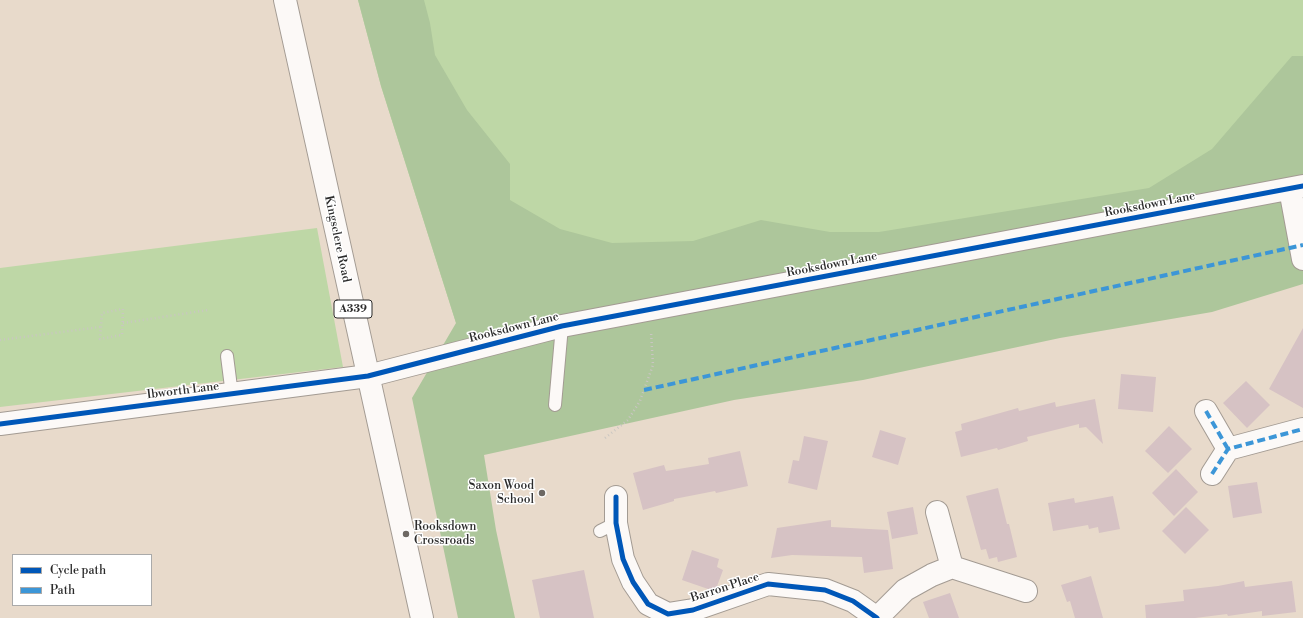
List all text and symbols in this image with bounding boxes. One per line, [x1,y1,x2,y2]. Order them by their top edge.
street label: Rooksdown Lane [1103,189,1197,221]
street label: Kingsclere Road [321,194,353,284]
street label: Rooksdown Lane [785,249,879,281]
road number: A339 [334,300,372,318]
street label: Rooksdown Lane [468,310,560,346]
street label: Ibworth Lane [146,379,220,403]
place label: Saxon Wood School [469,479,534,507]
marker: Saxon Wood School [537,488,547,498]
place label: Rooksdown Crossroads [414,520,476,548]
marker: Rooksdown Crossroads [401,529,411,539]
legend [12,554,152,606]
text: Cycle path [50,563,106,578]
street label: Barron Place [689,570,761,606]
text: Path [50,583,75,598]

